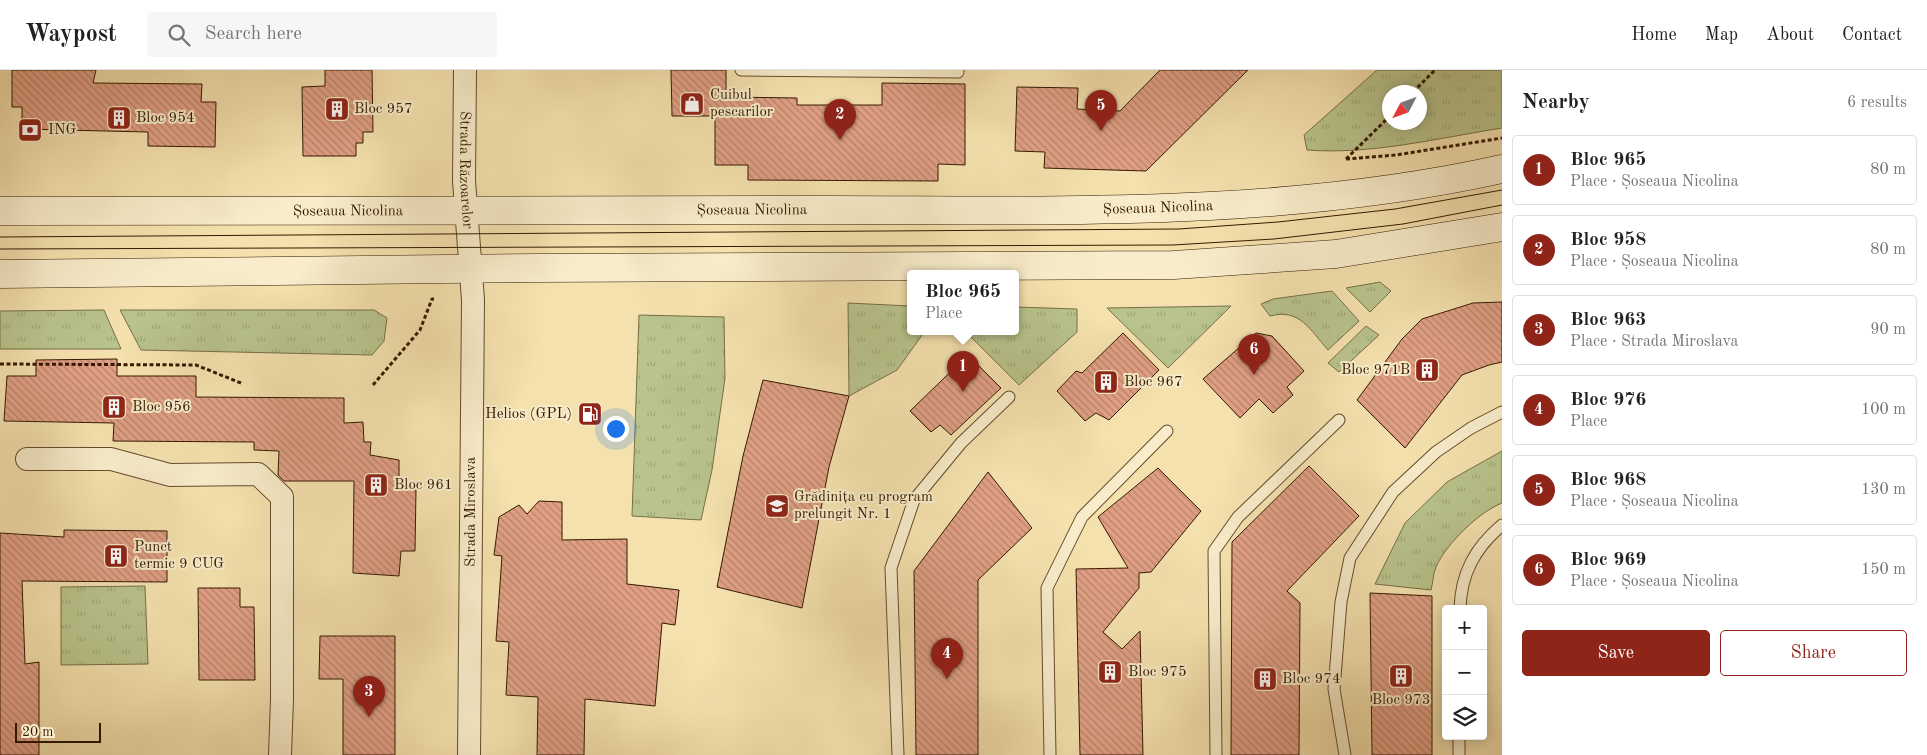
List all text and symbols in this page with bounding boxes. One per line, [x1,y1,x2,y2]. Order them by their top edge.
search box [147,12,497,57]
icon: search [165,21,193,49]
text: Waypost [25,23,117,47]
text: Search here [205,25,302,44]
text: Home [1631,26,1677,44]
text: Map [1705,26,1738,44]
text: About [1766,26,1814,44]
text: Contact [1842,26,1902,44]
north arrow [1382,85,1427,130]
place label: Cuibul pescarilor [710,88,773,120]
pin: 5 [1085,90,1117,131]
shop icon: Cuibul pescarilor [679,91,705,117]
text: Nearby [1522,92,1590,113]
text: 6 results [1847,95,1907,111]
building icon: Bloc 957 [324,96,350,122]
pin: 2 [824,99,856,140]
place label: Bloc 957 [354,102,413,117]
building icon: Bloc 954 [106,105,132,131]
place label: Bloc 954 [136,111,195,126]
street label: Strada Răzoarelor [456,111,475,229]
bank icon: ING [17,117,43,143]
place label: ING [48,123,76,138]
text: Bloc 965 [1570,151,1646,170]
text: 1 [1534,162,1544,178]
text: 80 m [1870,162,1906,178]
text: Place · Șoseaua Nicolina [1570,174,1739,190]
street label: Șoseaua Nicolina [1103,198,1214,217]
street label: Șoseaua Nicolina [697,203,808,218]
street label: Șoseaua Nicolina [293,204,404,219]
text: Bloc 958 [1570,231,1646,250]
text: 2 [1534,242,1544,258]
text: 80 m [1870,242,1906,258]
text: Place · Șoseaua Nicolina [1570,254,1739,270]
popup [907,270,1019,335]
text: Bloc 965 [925,283,1001,302]
text: Place [925,306,962,322]
text: Bloc 963 [1570,311,1646,330]
text: 3 [1534,322,1544,338]
text: 90 m [1870,322,1906,338]
pin: 6 [1238,334,1270,375]
text: Place · Strada Miroslava [1570,334,1738,350]
pin: 1 [947,351,979,392]
building icon: Bloc 971B [1414,357,1440,383]
place label: Bloc 971B [1341,363,1410,378]
building icon: Bloc 967 [1093,369,1119,395]
place label: Bloc 967 [1124,375,1183,390]
text: Bloc 976 [1570,391,1646,410]
building icon: Bloc 956 [101,394,127,420]
place label: Bloc 956 [132,400,191,415]
fuel station icon: Helios (GPL) [577,401,603,427]
text: 4 [1534,402,1544,418]
text: 100 m [1861,402,1906,418]
place label: Helios (GPL) [485,407,572,422]
text: Place [1570,414,1607,430]
your location [603,416,629,442]
street label: Strada Miroslava [464,456,479,567]
text: Bloc 968 [1570,471,1646,490]
building icon: Bloc 961 [363,472,389,498]
place label: Bloc 961 [394,478,453,493]
text: 5 [1534,482,1544,498]
text: 130 m [1861,482,1906,498]
place label: Grădinița cu program prelungit Nr. 1 [794,490,933,522]
school or university icon: Grădinița cu program prelungit Nr. 1 [764,493,790,519]
text: Place · Șoseaua Nicolina [1570,494,1739,510]
place label: Punct termic 9 CUG [134,540,224,572]
building icon: Punct termic 9 CUG [103,543,129,569]
text: Bloc 969 [1570,551,1646,570]
text: 6 [1534,562,1544,578]
text: 150 m [1861,562,1906,578]
text: Place · Șoseaua Nicolina [1570,574,1739,590]
map controls [1442,605,1487,740]
button: + [1442,605,1487,650]
button: Save [1522,630,1710,676]
button: Share [1720,630,1907,676]
pin: 4 [931,638,963,679]
button: − [1442,650,1487,695]
building icon: Bloc 975 [1097,659,1123,685]
building icon: Bloc 973 [1388,663,1414,689]
place label: Bloc 975 [1128,665,1187,680]
building icon: Bloc 974 [1252,666,1278,692]
place label: Bloc 974 [1282,672,1341,687]
pin: 3 [353,676,385,717]
place label: Bloc 973 [1372,693,1430,708]
button: layers [1442,695,1487,740]
scale bar [15,720,101,743]
text: 20 m [22,725,53,739]

